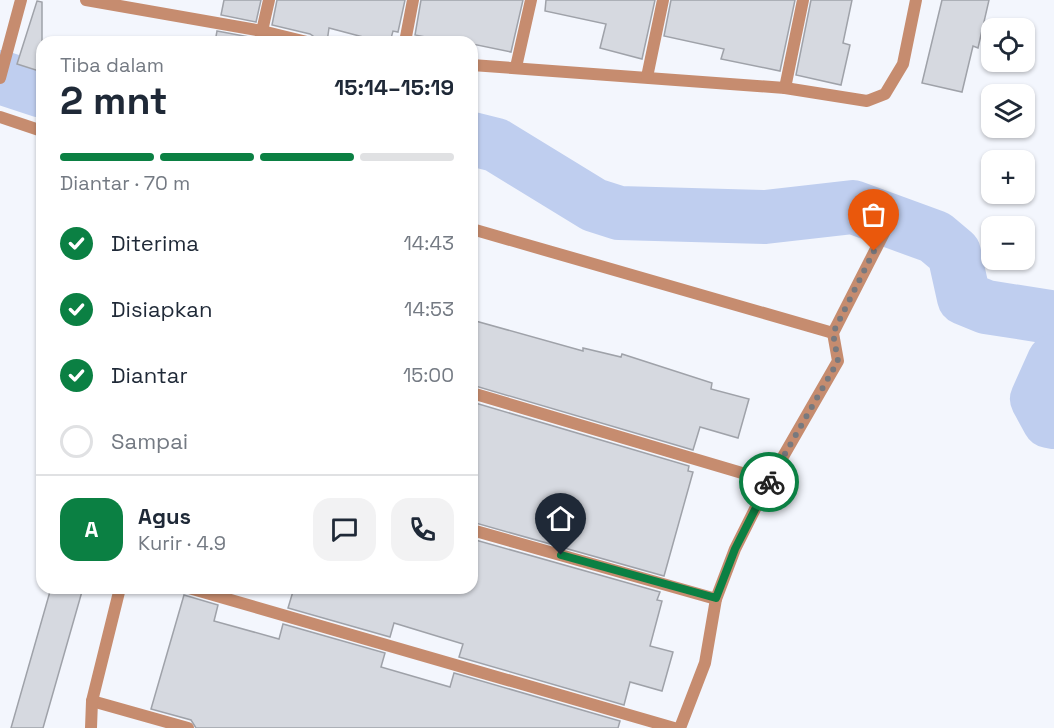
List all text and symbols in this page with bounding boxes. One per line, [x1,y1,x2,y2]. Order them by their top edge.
map controls [981,18,1035,270]
button: locate [981,18,1035,72]
text: Tiba dalam [60,52,164,78]
text: 15:14–15:19 [334,73,454,101]
text: 2 mnt [60,76,168,125]
button: layers [981,84,1035,138]
button: + [981,150,1035,204]
text: Diantar · 70 m [60,170,190,196]
pin [848,189,899,251]
icon: bag [857,198,890,231]
button: − [981,216,1035,270]
icon: check [60,227,93,260]
text: Diterima [111,229,199,257]
text: 14:43 [404,230,454,256]
icon: check [60,293,93,326]
text: Disiapkan [111,295,213,323]
text: 14:53 [404,296,454,322]
icon: check [60,359,93,392]
text: Diantar [111,361,188,389]
text: 15:00 [403,362,454,388]
text: Sampai [111,427,188,455]
courier [739,452,799,512]
icon: bike [753,466,786,499]
pin [535,493,586,555]
button: chat [313,498,376,561]
button: phone [391,498,454,561]
text: Agus [138,502,191,530]
icon: home [544,502,577,535]
text: A [85,515,98,543]
text: Kurir · 4.9 [138,530,226,556]

